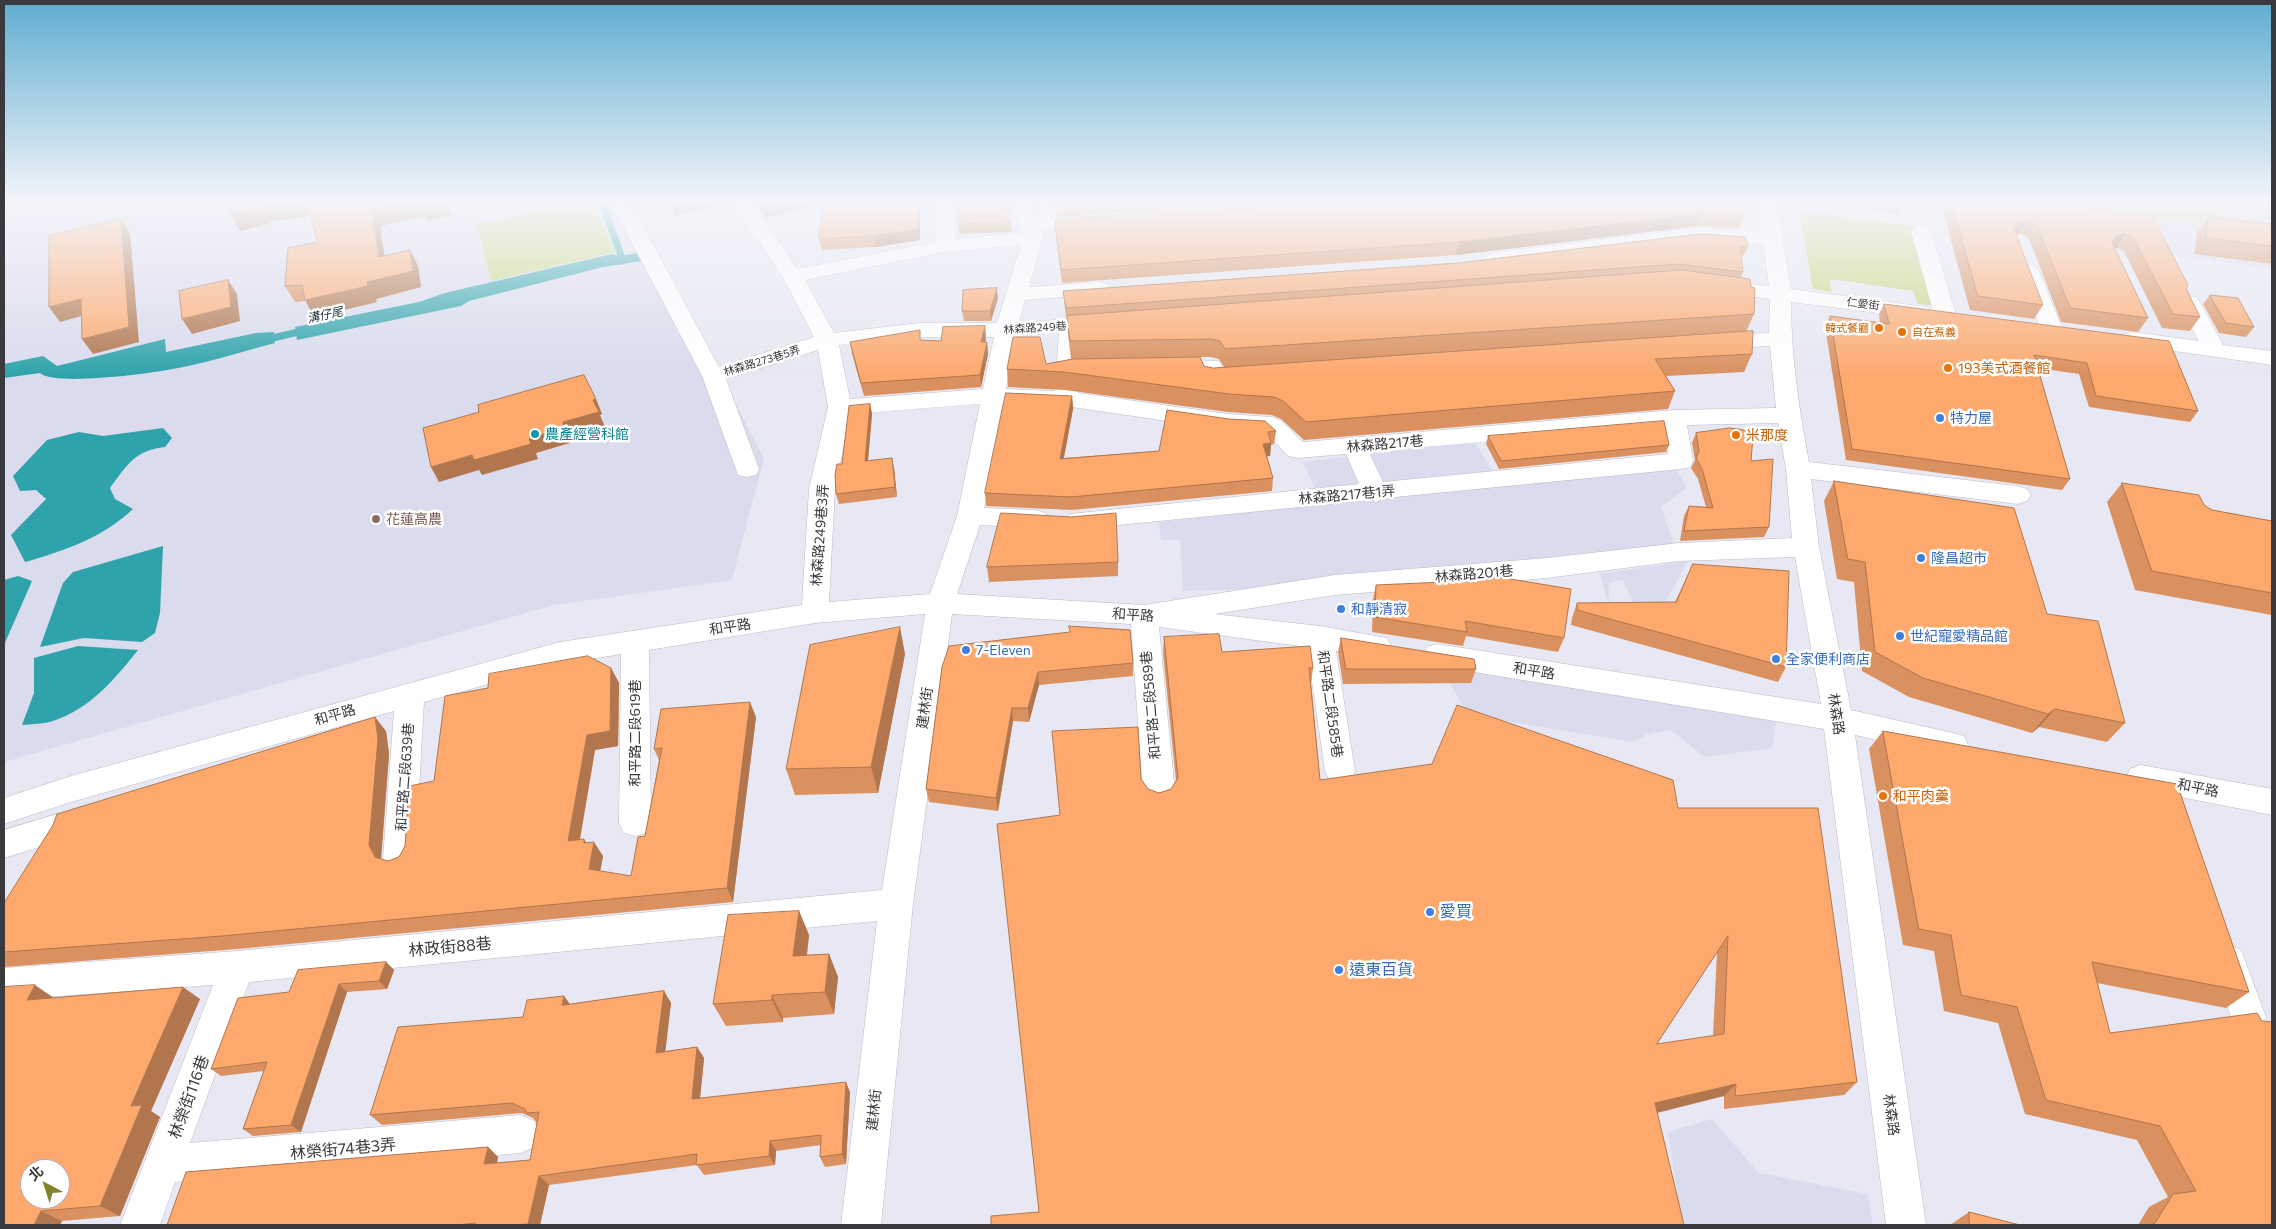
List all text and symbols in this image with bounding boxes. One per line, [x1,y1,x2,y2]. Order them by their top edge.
street label: 仁愛街 [1846,295,1880,313]
water label: 溝仔尾 [306,304,344,326]
street label: 林森路249巷 [1003,319,1067,337]
place label: 韓式餐廳 [1825,321,1869,335]
marker: 韓式餐廳 [1873,322,1885,334]
place label: 自在煮義 [1912,325,1956,339]
marker: 自在煮義 [1896,326,1908,338]
street label: 林森路273巷5弄 [722,343,802,379]
place label: 193美式酒餐館 [1958,360,2050,376]
marker: 193美式酒餐館 [1942,362,1954,374]
place label: 特力屋 [1950,410,1992,426]
marker: 特力屋 [1934,412,1946,424]
place label: 農產經營科館 [545,426,629,442]
place label: 米那度 [1746,427,1788,443]
marker: 農產經營科館 [529,428,541,440]
marker: 米那度 [1730,429,1742,441]
street label: 林森路217巷 [1346,432,1424,456]
street label: 林森路217巷1弄 [1298,482,1396,508]
street label: 林森路249巷3弄 [808,483,832,587]
place label: 花蓮高農 [386,511,442,527]
marker: 花蓮高農 [370,513,382,525]
place label: 隆昌超市 [1931,550,1987,566]
marker: 隆昌超市 [1915,552,1927,564]
street label: 林森路201巷 [1434,562,1514,586]
place label: 和靜清寂 [1351,601,1407,617]
marker: 和靜清寂 [1335,603,1347,615]
street label: 和平路 [1111,605,1155,625]
street label: 和平路 [708,615,752,639]
place label: 世紀寵愛精品館 [1910,628,2008,644]
marker: 世紀寵愛精品館 [1894,630,1906,642]
place label: 7-Eleven [976,642,1031,658]
marker: 7-Eleven [960,644,972,656]
street label: 和平路二段585巷 [1314,649,1346,759]
street label: 和平路二段589巷 [1138,650,1164,760]
place label: 全家便利商店 [1786,651,1870,667]
marker: 全家便利商店 [1770,653,1782,665]
street label: 和平路 [1512,659,1556,683]
street label: 和平路二段619巷 [627,680,643,786]
street label: 建林街 [914,686,936,730]
street label: 林森路 [1824,692,1848,736]
street label: 和平路 [312,701,358,729]
street label: 和平路二段639巷 [393,722,417,832]
street label: 和平路 [2176,776,2220,800]
place label: 和平肉羹 [1893,788,1949,804]
marker: 和平肉羹 [1877,790,1889,802]
place label: 愛買 [1440,902,1472,922]
marker: 愛買 [1424,906,1436,918]
street label: 林政街88巷 [408,934,492,960]
place label: 遠東百貨 [1349,960,1413,980]
marker: 遠東百貨 [1333,964,1345,976]
street label: 林榮街116巷 [165,1053,213,1141]
street label: 建林街 [863,1088,885,1132]
street label: 林森路 [1880,1093,1902,1137]
street label: 林榮街74巷3弄 [289,1135,397,1163]
north arrow [20,1159,70,1209]
text: 北 [25,1162,47,1184]

